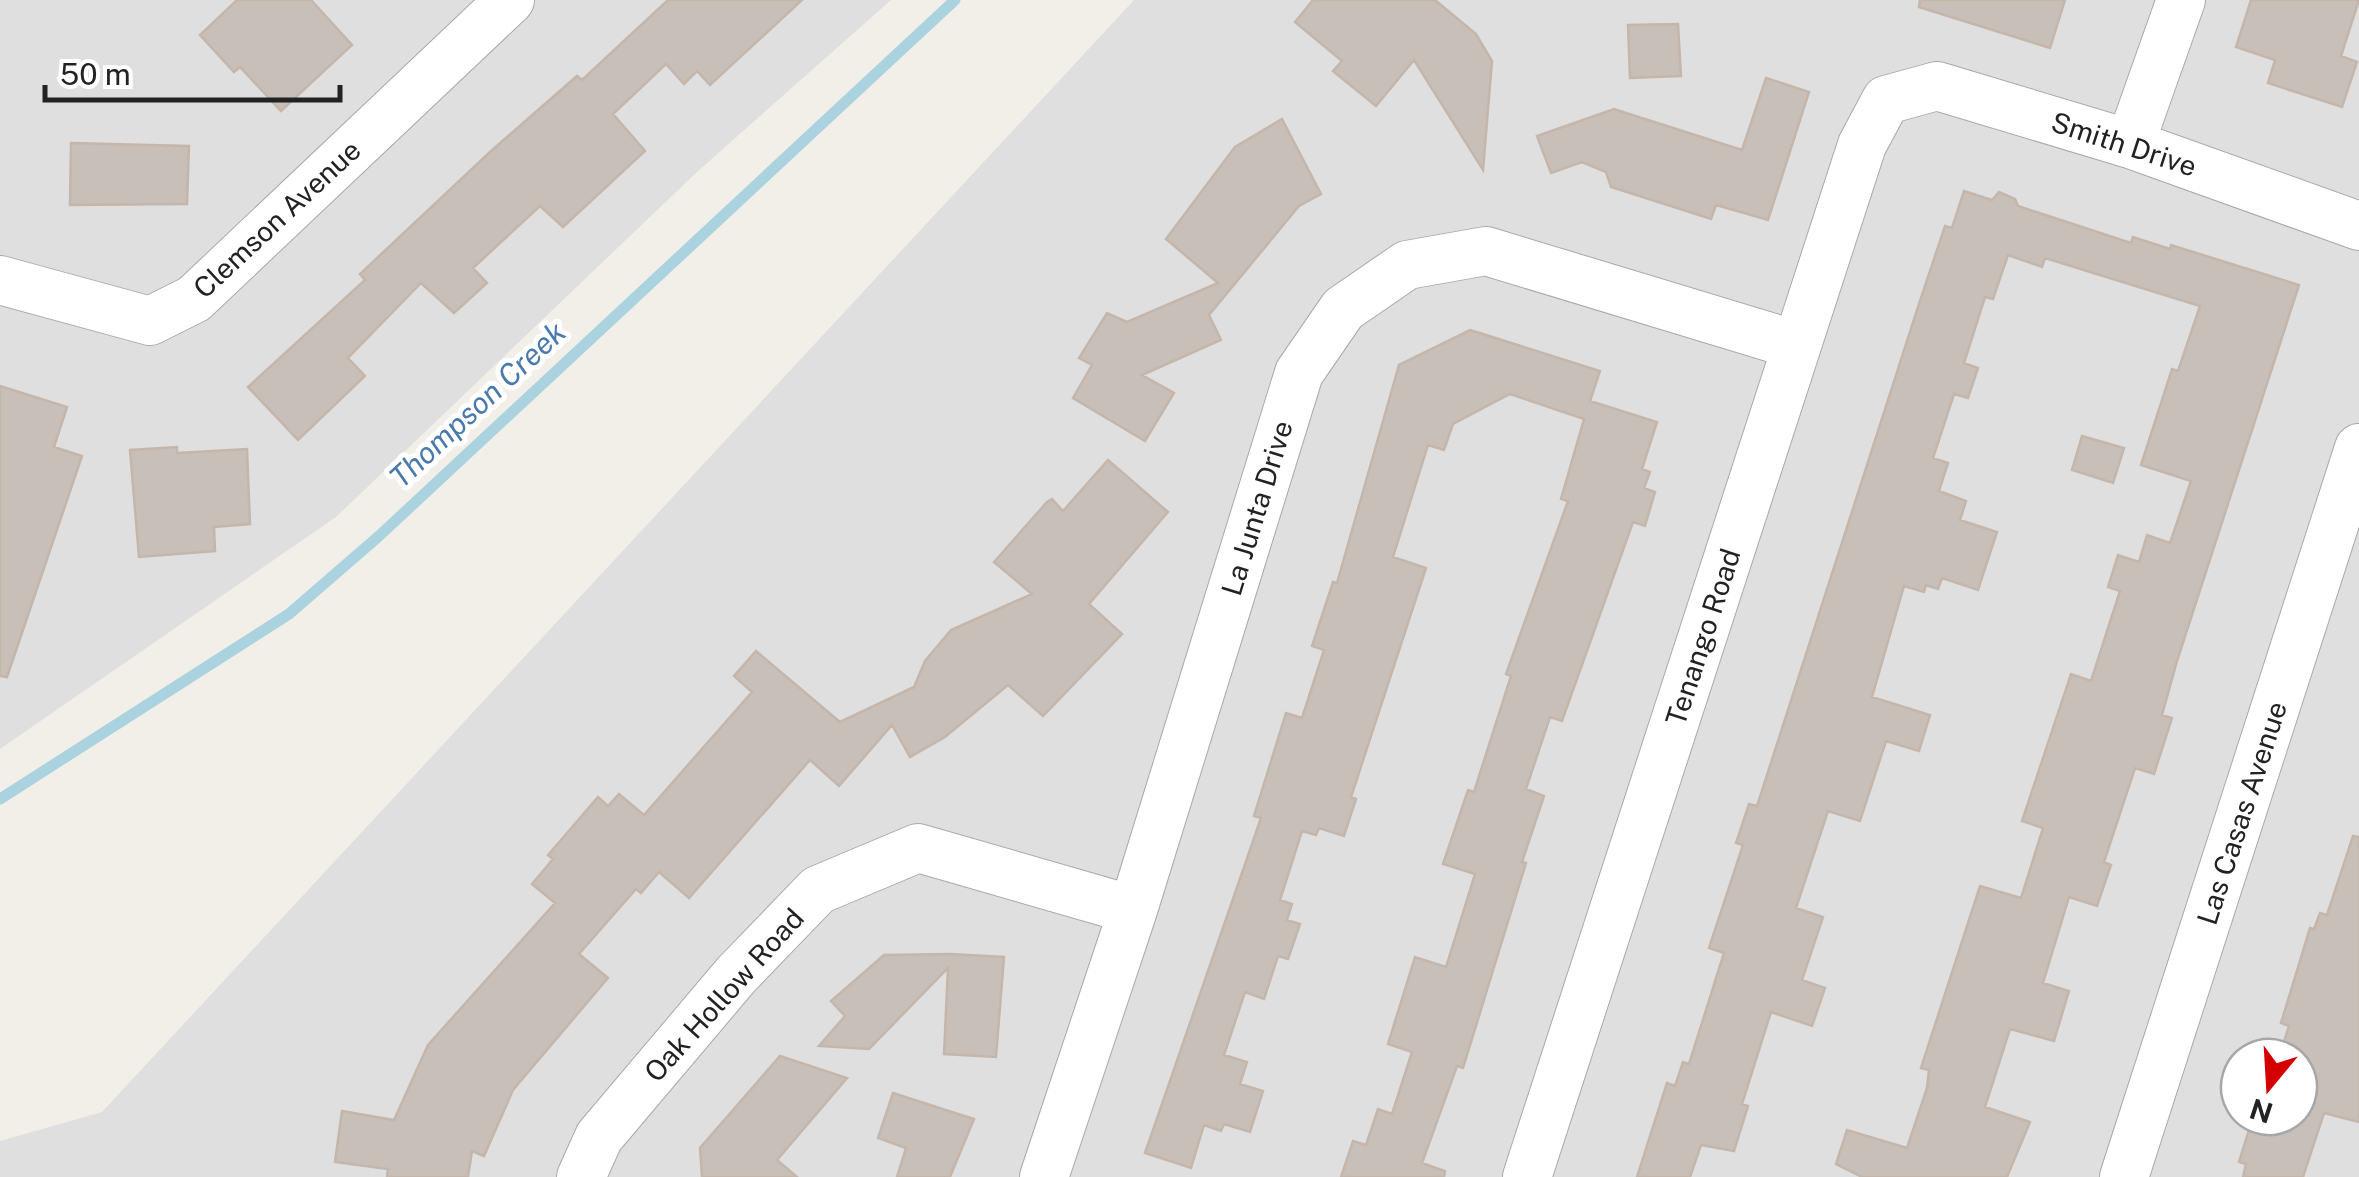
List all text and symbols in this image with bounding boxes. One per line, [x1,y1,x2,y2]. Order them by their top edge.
scale bar [45,40,340,102]
text: 50 m [60,56,131,92]
street label: Smith Drive [2047,105,2201,183]
street label: Clemson Avenue [186,133,367,304]
water label: Thompson Creek [382,313,573,495]
street label: La Junta Drive [1214,416,1299,599]
street label: Tenango Road [1658,544,1747,729]
street label: Las Casas Avenue [2190,697,2293,929]
street label: Oak Hollow Road [637,901,810,1088]
north arrow [2219,1037,2319,1137]
text: N [2246,1092,2277,1130]

